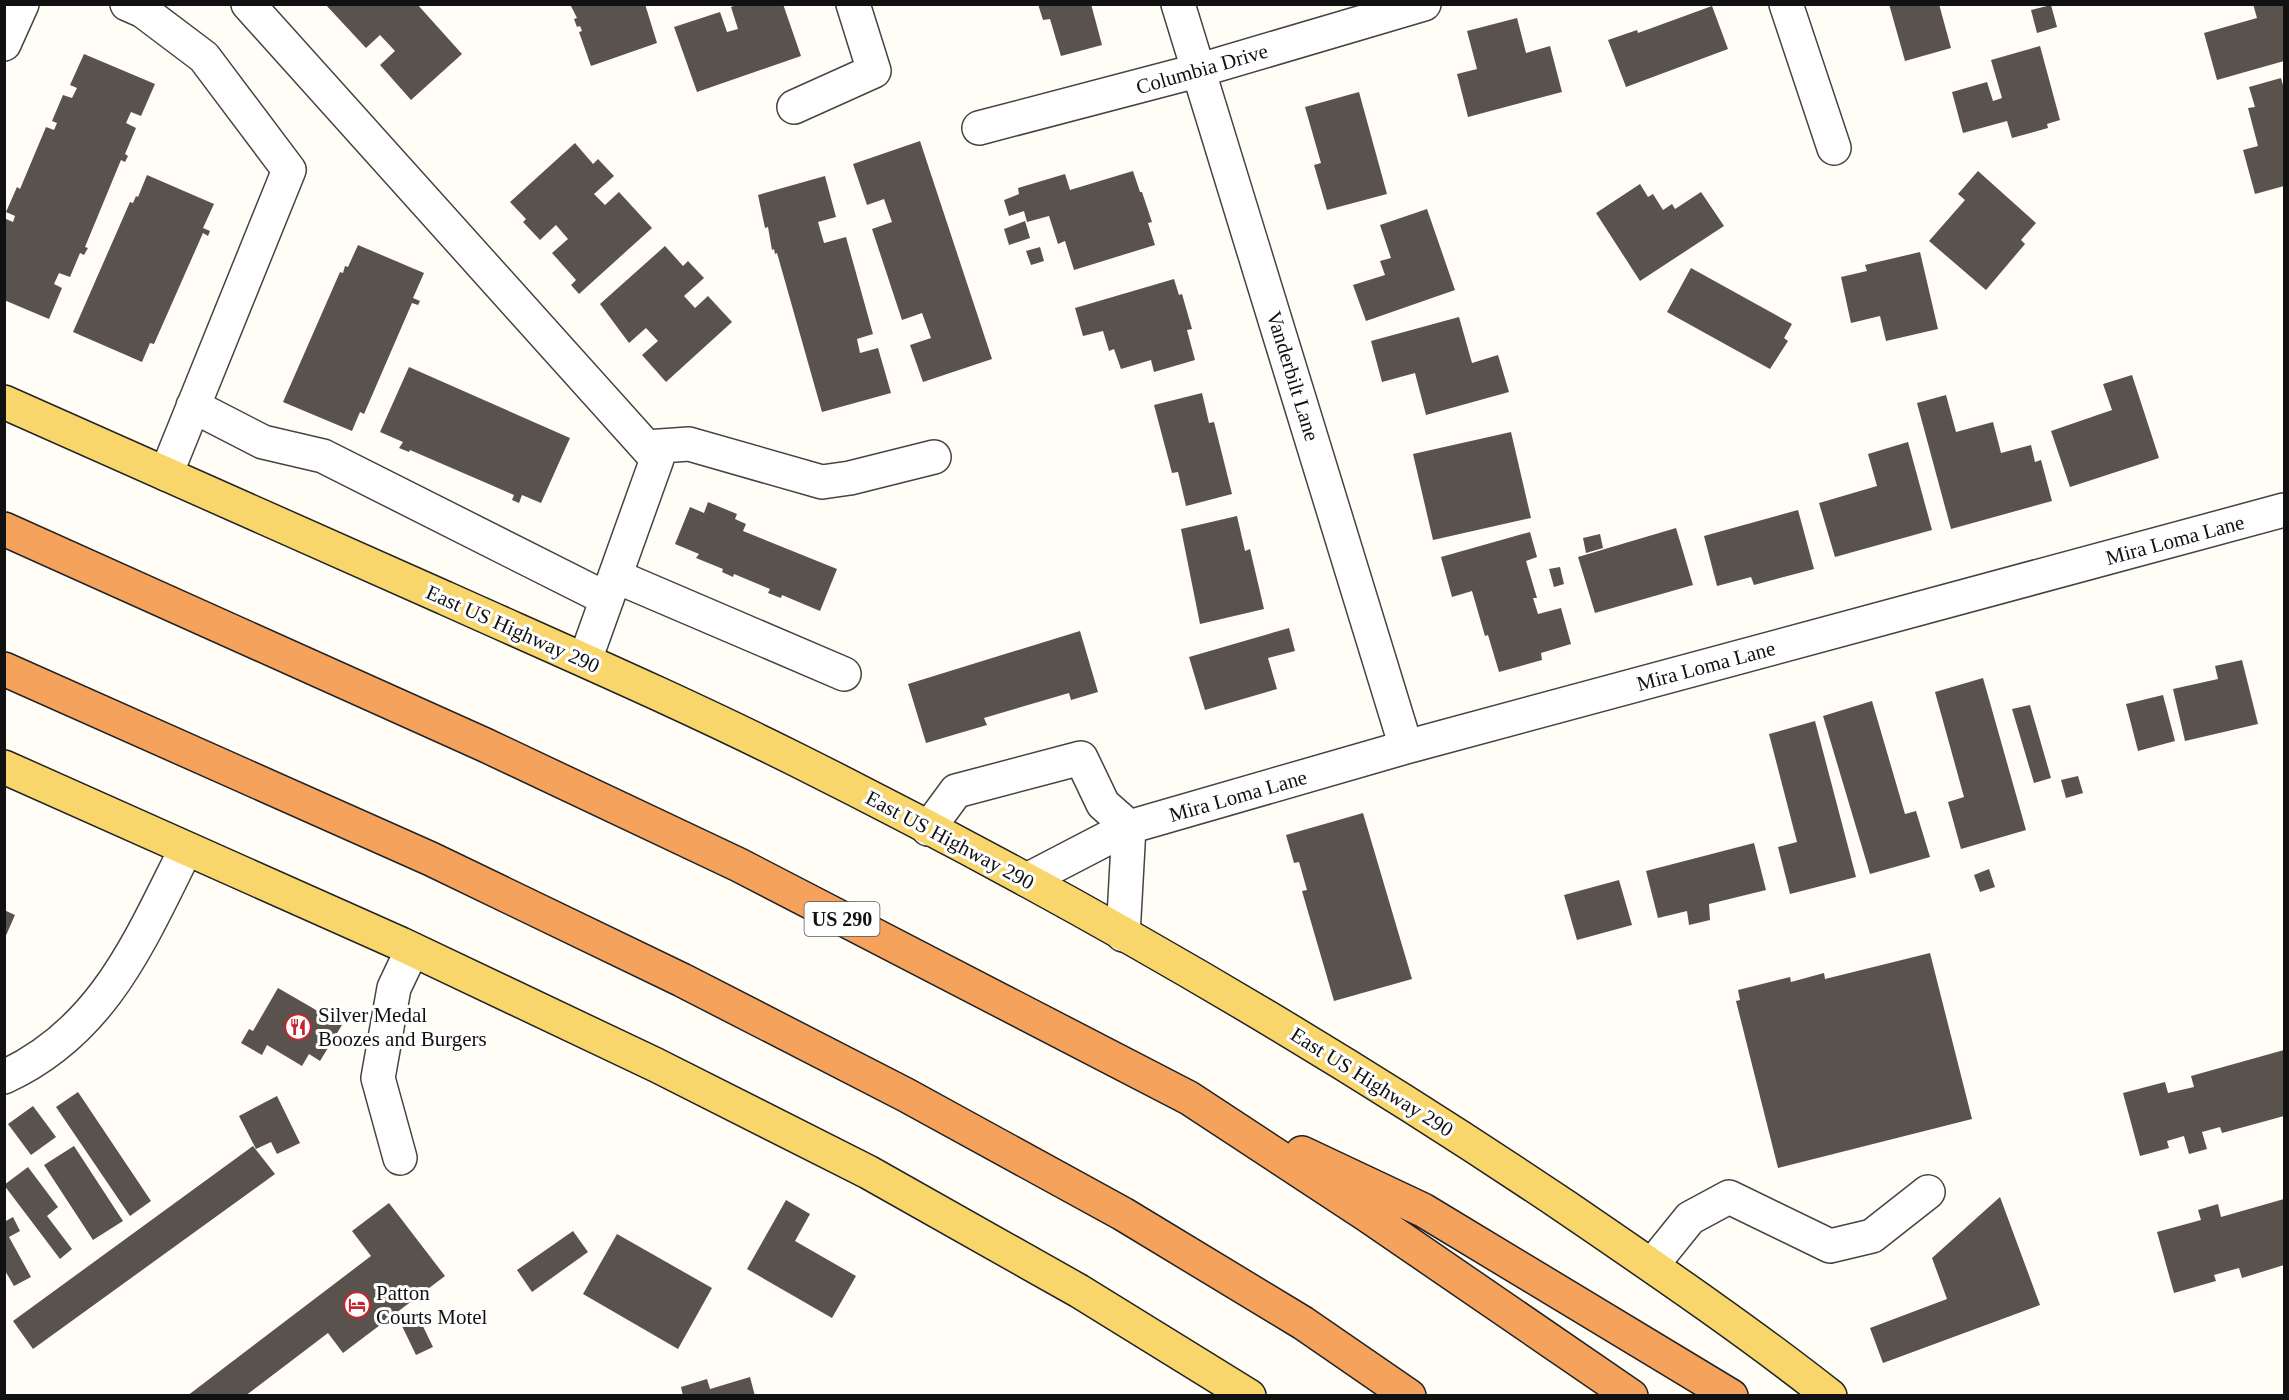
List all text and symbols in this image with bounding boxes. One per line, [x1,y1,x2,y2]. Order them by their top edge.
street label: Columbia Drive [1133,39,1271,99]
street label: Vanderbilt Lane [1262,308,1324,444]
street label: Mira Loma Lane [2103,510,2247,570]
street label: East US Highway 290 [423,580,603,678]
street label: Mira Loma Lane [1634,636,1778,696]
street label: Mira Loma Lane [1166,765,1310,827]
street label: East US Highway 290 [862,785,1038,895]
road number: US 290 [804,902,880,936]
place label: Silver Medal Boozes and Burgers [318,1003,487,1051]
restaurant icon: Silver Medal Boozes and Burgers [283,1012,313,1042]
street label: East US Highway 290 [1286,1022,1458,1142]
place label: Patton Courts Motel [376,1281,488,1329]
hotel icon: Patton Courts Motel [342,1290,372,1320]

